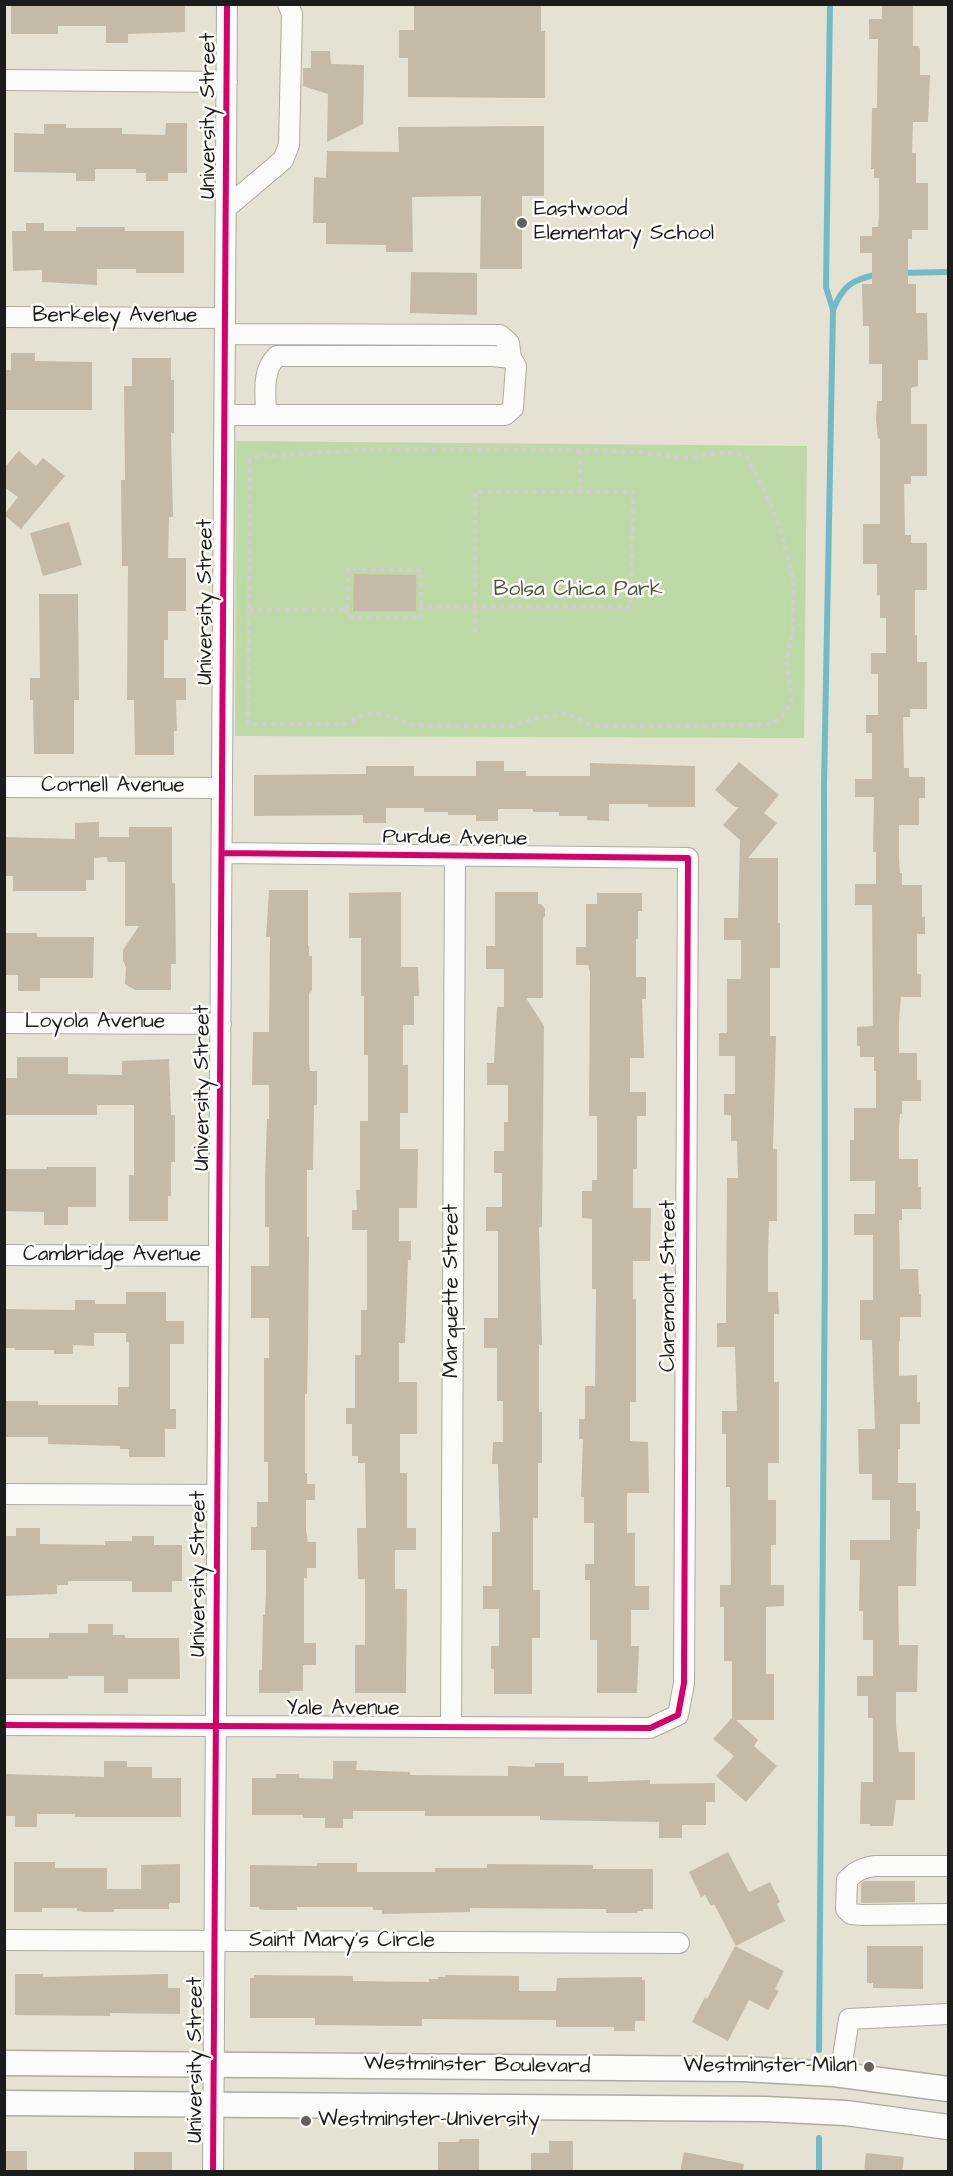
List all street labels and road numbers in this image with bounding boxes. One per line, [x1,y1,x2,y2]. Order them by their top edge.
street label: University Street [197,33,223,199]
street label: Berkeley Avenue [33,304,197,330]
street label: University Street [194,519,220,685]
street label: Cornell Avenue [41,774,185,800]
street label: Purdue Avenue [382,825,528,853]
street label: University Street [191,1005,217,1171]
street label: Loyola Avenue [25,1010,165,1036]
street label: Claremont Street [657,1200,683,1372]
street label: Marquette Street [440,1204,466,1378]
street label: Cambridge Avenue [23,1243,201,1269]
street label: University Street [187,1491,213,1657]
street label: Yale Avenue [286,1697,400,1723]
street label: Saint Mary's Circle [249,1929,435,1955]
street label: University Street [184,1977,210,2143]
street label: Westminster Boulevard [364,2051,590,2081]

